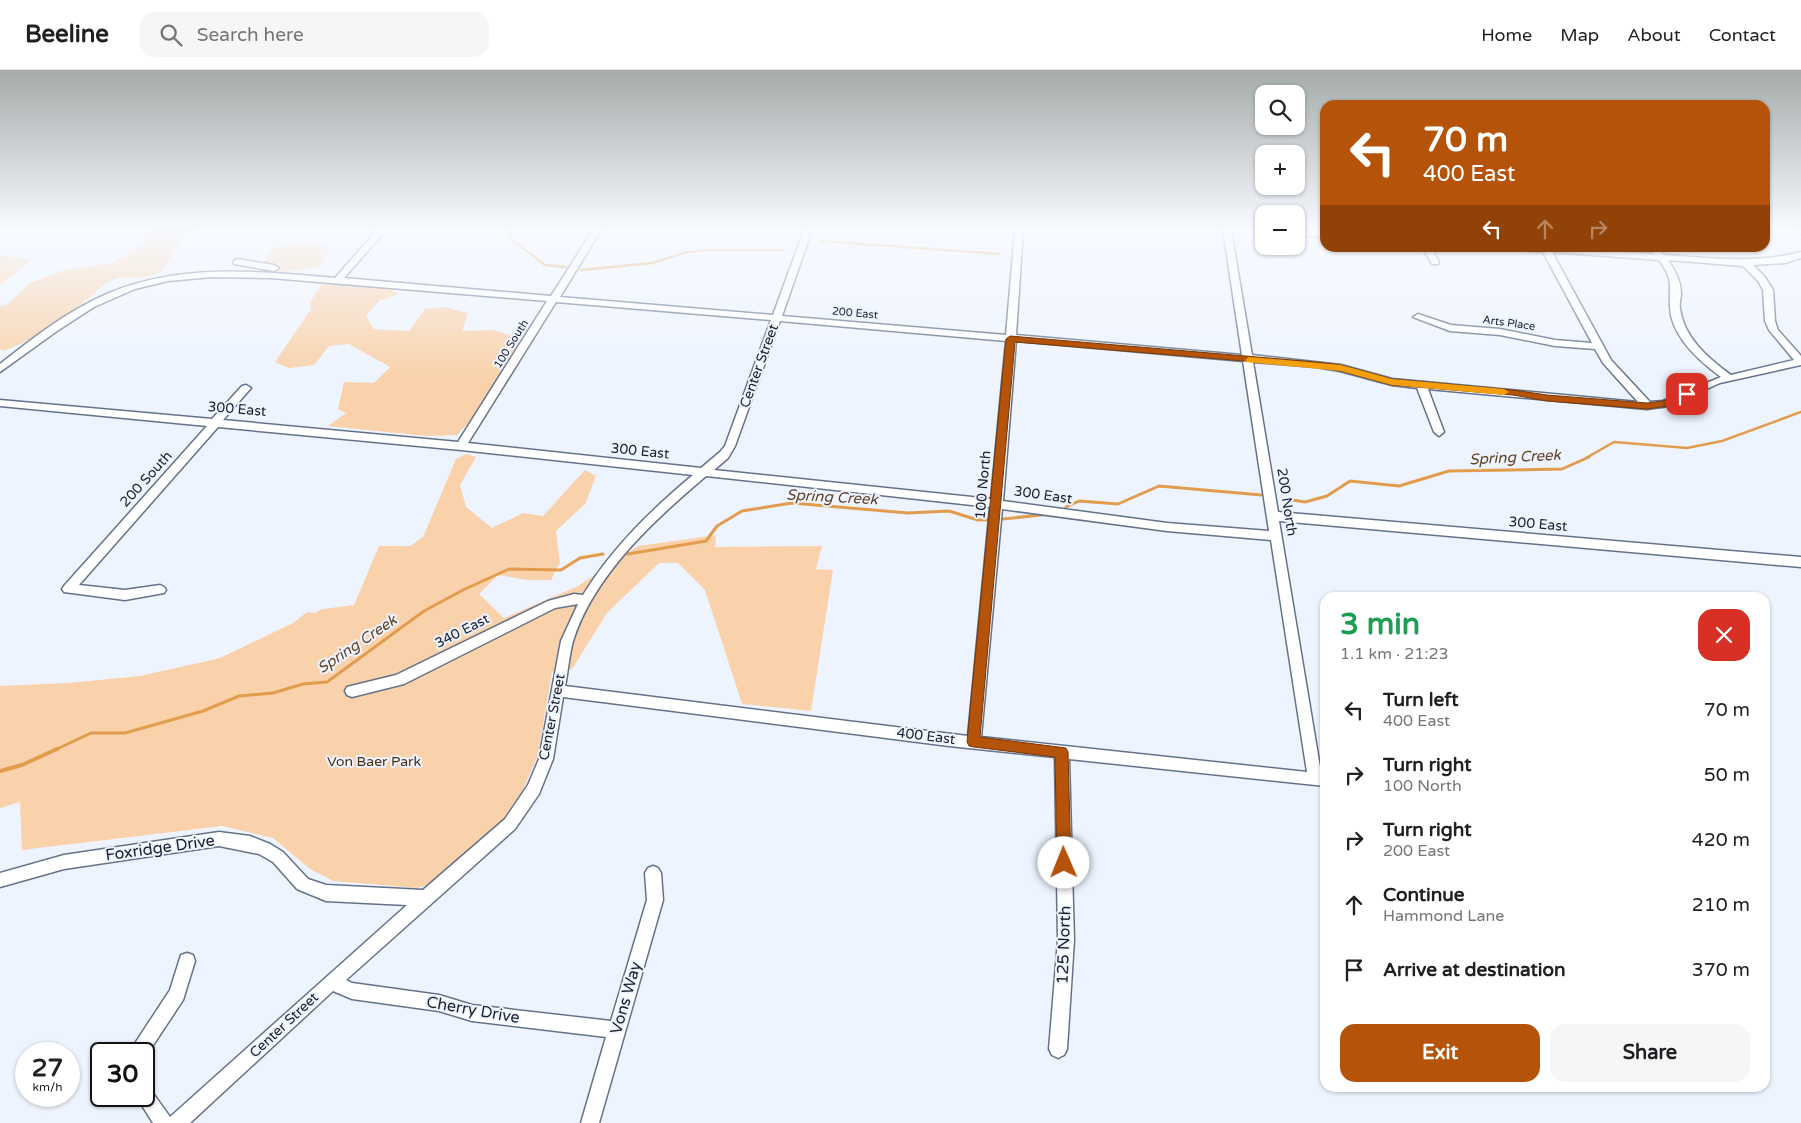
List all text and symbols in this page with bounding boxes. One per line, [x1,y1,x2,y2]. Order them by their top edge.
search box [139,12,489,57]
text: Beeline [25,20,109,49]
icon: search [157,21,185,49]
text: Search here [197,24,304,46]
text: Home [1481,24,1532,46]
text: Map [1560,24,1599,46]
text: About [1627,24,1681,46]
text: Contact [1709,24,1776,46]
map controls [1255,85,1305,255]
button: search [1255,85,1305,135]
text: 70 m [1423,119,1508,161]
icon: left [1340,120,1405,185]
button: + [1255,145,1305,195]
text: 400 East [1423,161,1515,187]
button: − [1255,205,1305,255]
icon: left [1478,215,1506,243]
icon: ahead [1531,215,1559,243]
icon: right [1584,215,1612,243]
street label: 200 East [831,305,879,321]
street label: Arts Place [1482,313,1536,333]
street label: 100 South [491,317,531,371]
street label: Center Street [736,321,782,410]
pin [1666,373,1708,415]
icon: arrive [1673,380,1701,408]
street label: 300 East [207,398,268,420]
street label: 300 East [610,439,671,463]
water label: Spring Creek [1469,446,1563,468]
street label: 200 South [116,447,176,511]
street label: 100 North [972,450,994,520]
street label: 200 North [1273,467,1301,537]
street label: 300 East [1013,482,1074,508]
water label: Spring Creek [786,486,880,508]
street label: 300 East [1508,513,1569,535]
text: 3 min [1340,606,1420,643]
button: close [1698,609,1750,661]
water label: Spring Creek [314,610,401,677]
street label: 340 East [432,610,493,652]
text: 1.1 km · 21:23 [1340,644,1449,664]
street label: Center Street [535,672,569,762]
text: Turn left [1383,689,1459,711]
icon: left [1340,696,1368,724]
text: 70 m [1704,699,1750,721]
text: 400 East [1383,711,1450,731]
street label: 400 East [896,724,957,748]
park label: Von Baer Park [327,753,421,770]
text: Turn right [1383,754,1471,776]
icon: right [1340,761,1368,789]
text: 50 m [1704,764,1750,786]
text: 100 North [1383,776,1462,796]
text: Turn right [1383,819,1471,841]
icon: right [1340,826,1368,854]
text: 420 m [1692,829,1750,851]
street label: Foxridge Drive [104,830,216,866]
position arrow [1037,836,1089,888]
text: 200 East [1383,841,1450,861]
text: Continue [1383,884,1465,906]
icon: ahead [1340,891,1368,919]
text: 210 m [1692,894,1750,916]
street label: 125 North [1053,905,1075,985]
text: Hammond Lane [1383,906,1504,926]
icon: arrive [1340,956,1368,984]
street label: Vons Way [606,959,646,1037]
text: Arrive at destination [1383,959,1566,981]
text: 370 m [1692,959,1750,981]
street label: Center Street [246,988,322,1061]
street label: Cherry Drive [425,992,521,1028]
button: Exit [1340,1024,1540,1082]
button: Share [1550,1024,1750,1082]
speed limit sign: 30 [90,1042,155,1107]
text: 27 [32,1053,63,1083]
text: km/h [32,1080,63,1094]

